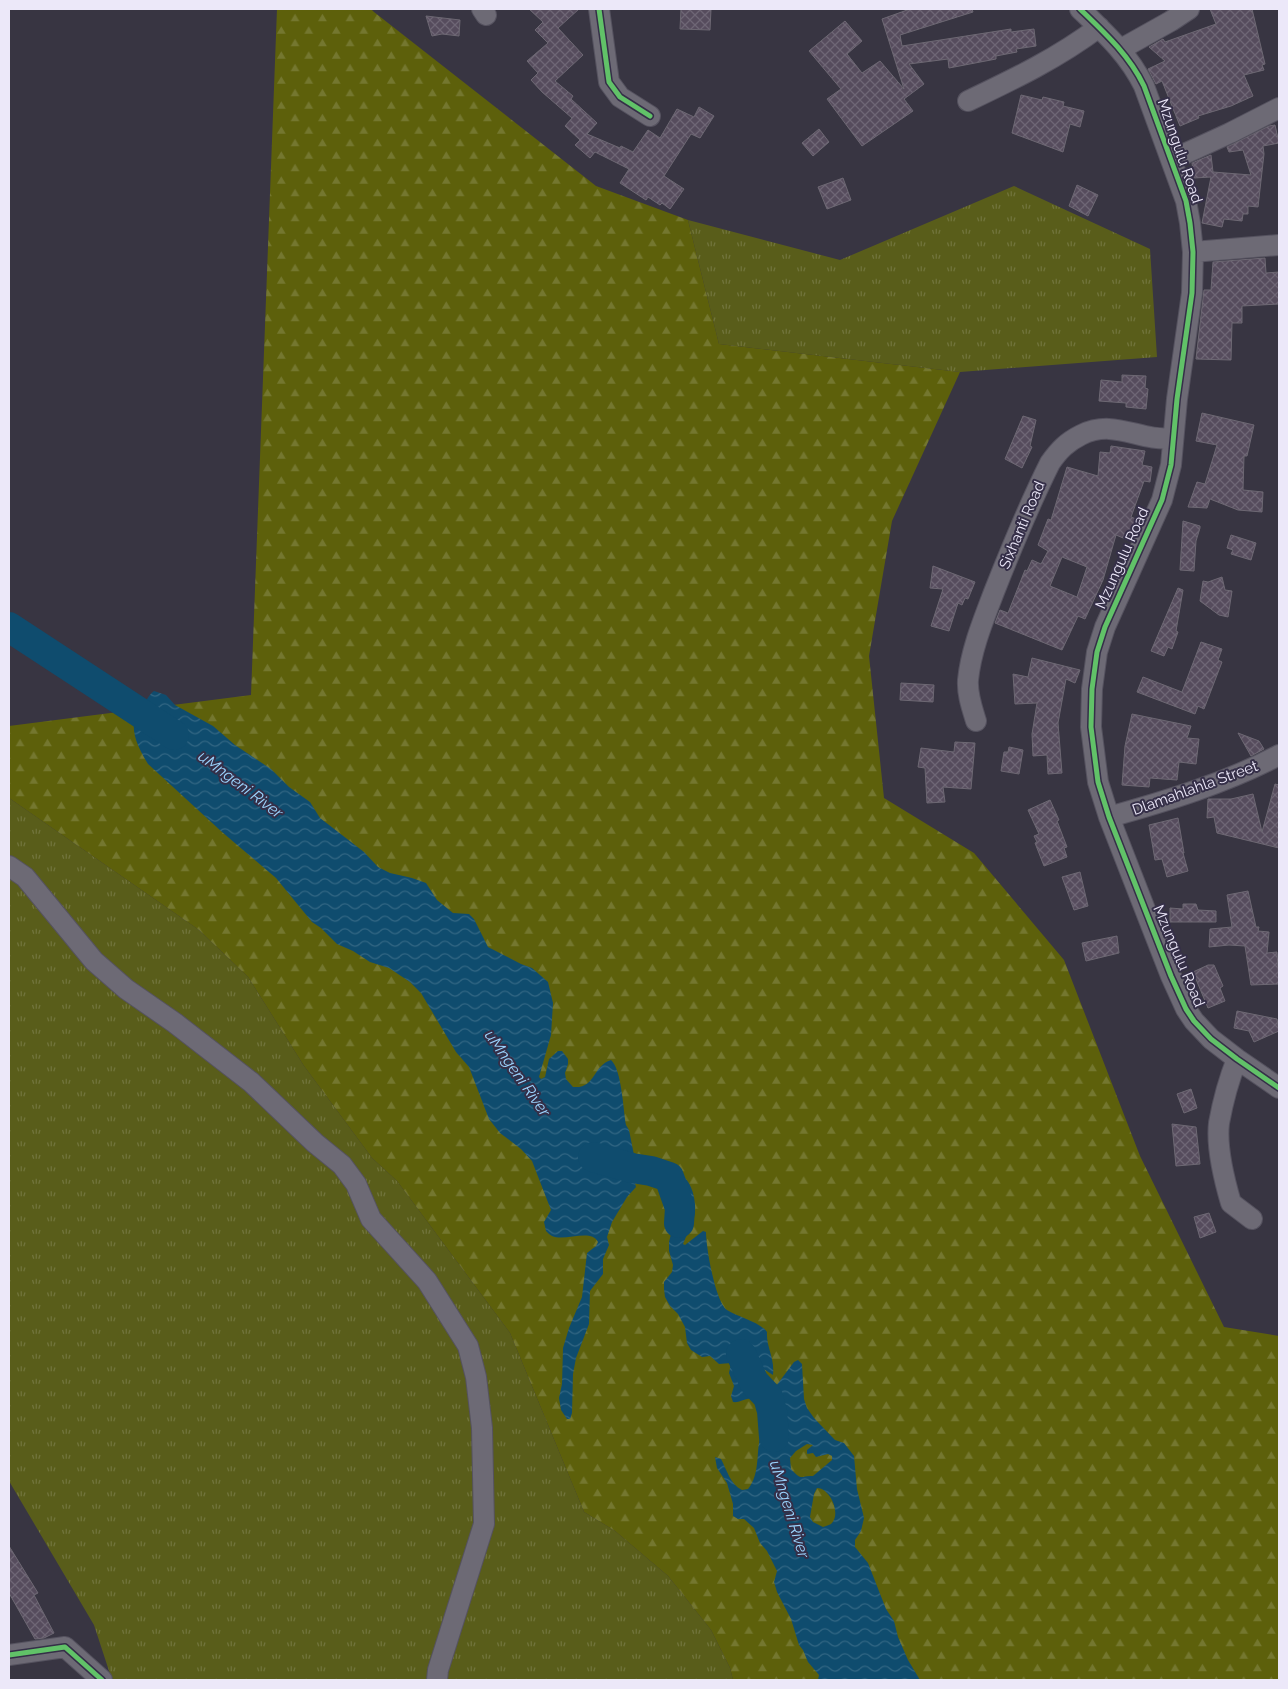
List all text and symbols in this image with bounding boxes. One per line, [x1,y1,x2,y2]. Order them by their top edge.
street label: Mzungulu Road [1154,96,1206,206]
street label: Sixhanti Road [995,478,1049,572]
street label: Mzungulu Road [1092,504,1152,612]
water label: uMngeni River [195,746,287,823]
street label: Dlamahlahla Street [1130,757,1260,819]
street label: Mzungulu Road [1149,902,1209,1010]
water label: uMngeni River [481,1026,555,1121]
water label: uMngeni River [766,1458,814,1561]

